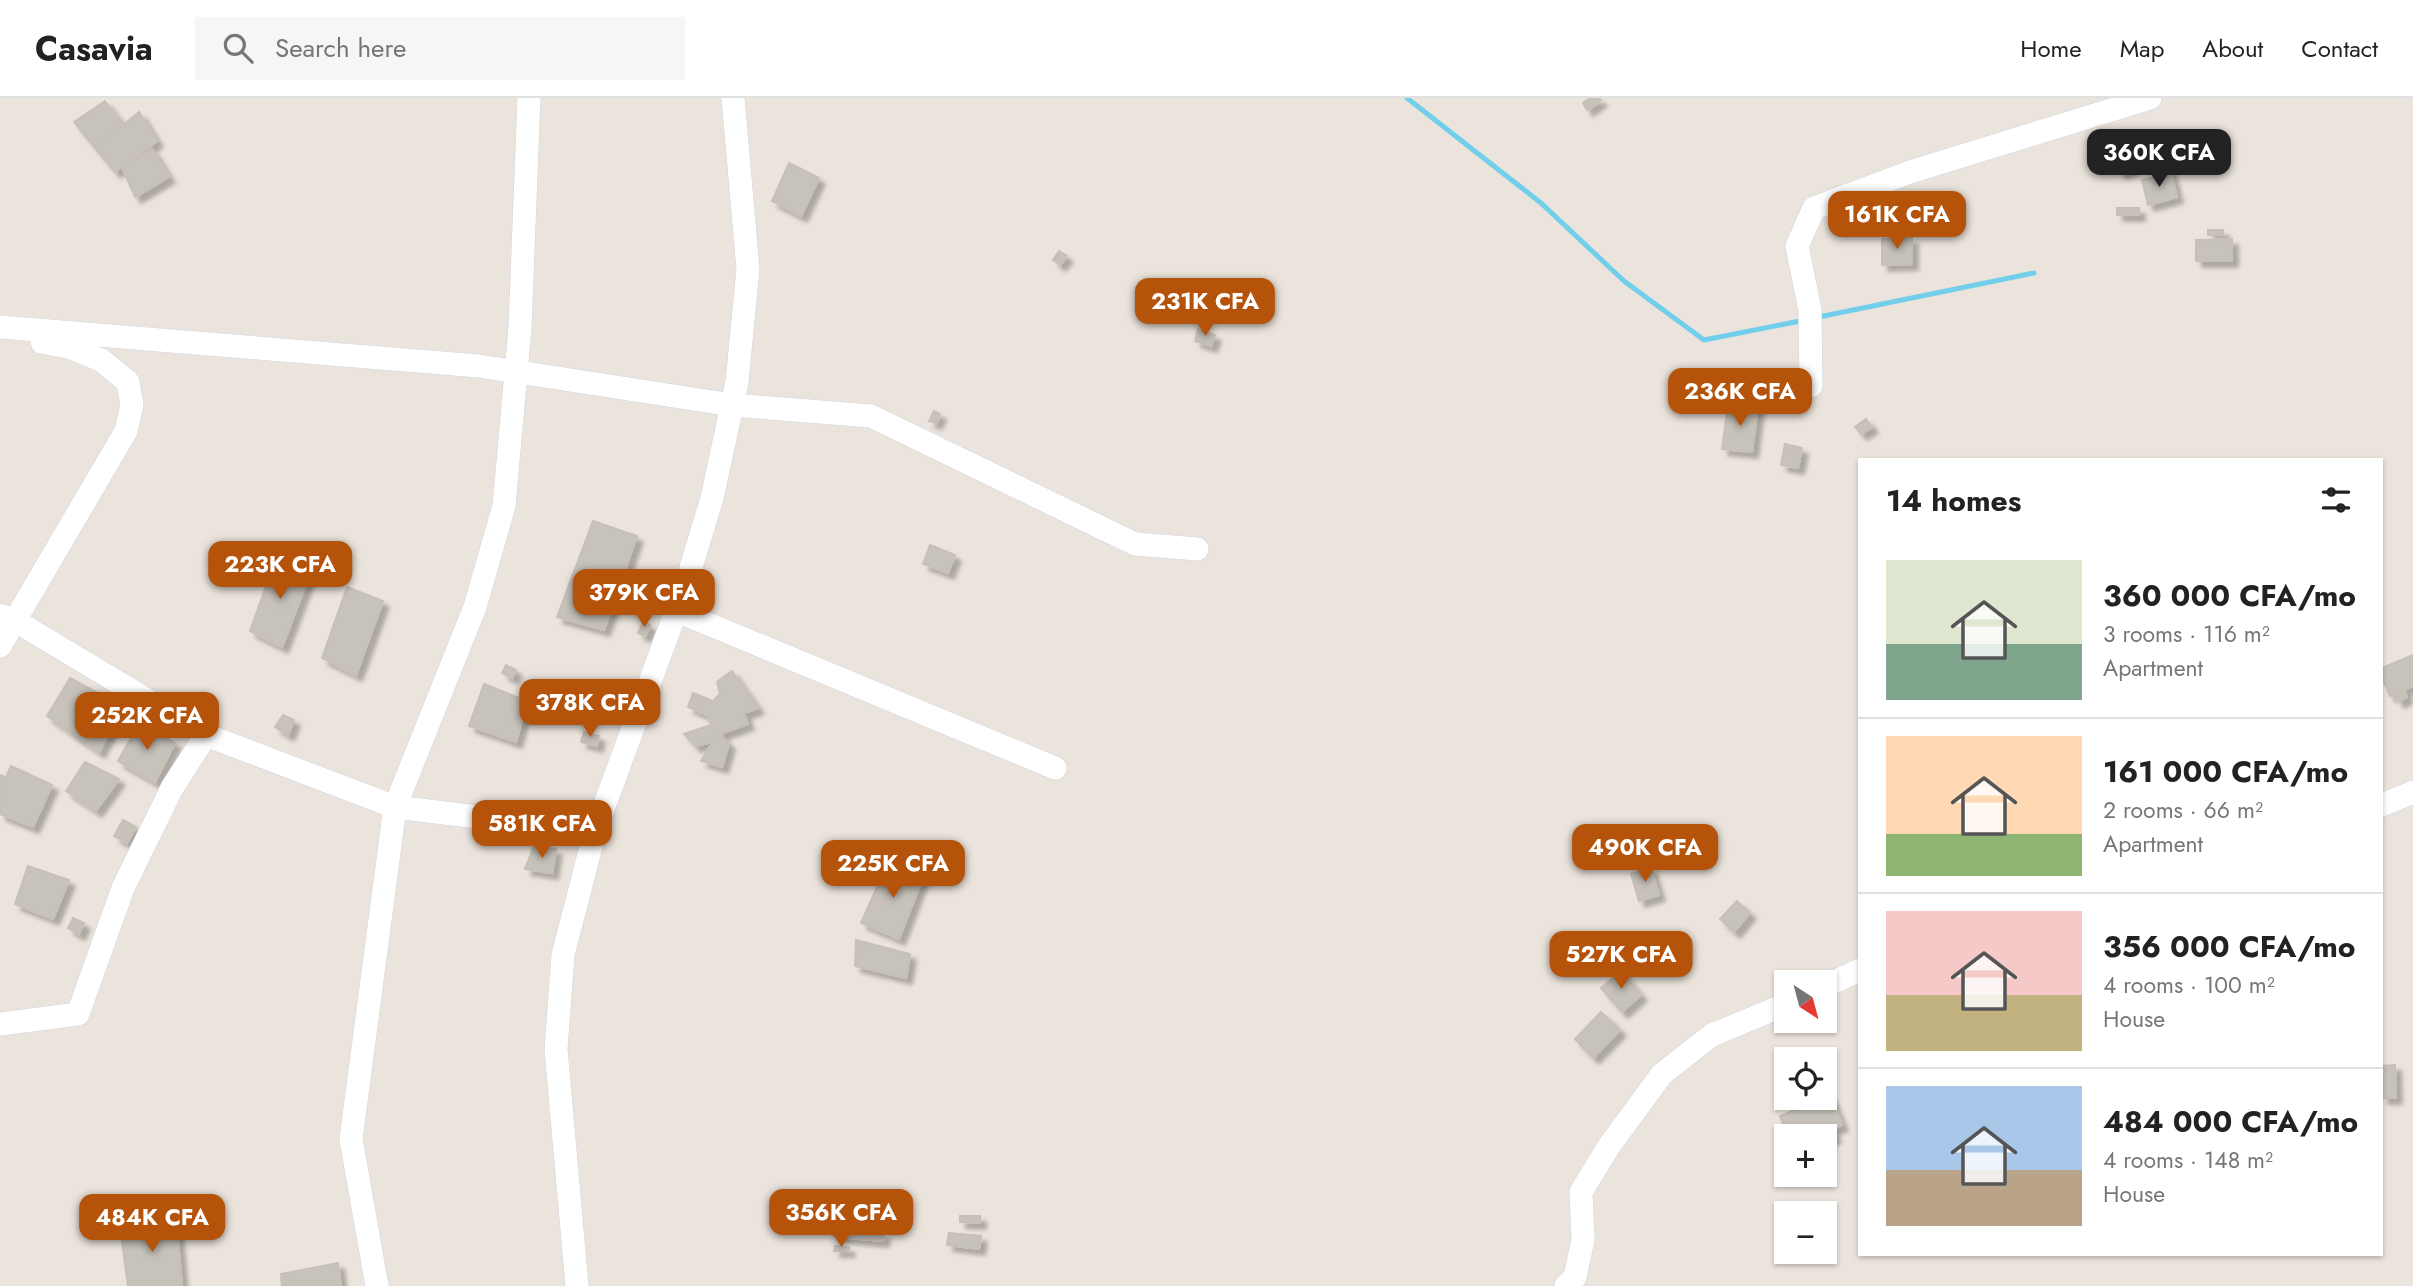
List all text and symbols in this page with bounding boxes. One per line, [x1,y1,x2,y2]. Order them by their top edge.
search box [195,17,685,80]
text: Casavia [35,25,153,72]
icon: search [219,29,257,67]
text: Search here [275,29,406,67]
text: Home [2020,31,2082,66]
text: Map [2120,31,2164,66]
text: About [2202,31,2263,66]
text: Contact [2301,31,2378,66]
pin: 360K CFA [2087,130,2231,189]
text: 360K CFA [2103,135,2215,169]
pin: 161K CFA [1825,192,1969,251]
text: 161K CFA [1844,197,1950,231]
pin: 231K CFA [1133,278,1277,338]
text: 231K CFA [1151,284,1259,318]
pin: 236K CFA [1668,368,1812,428]
text: 236K CFA [1684,374,1796,408]
text: 14 homes [1886,479,2021,522]
icon: filters [2317,481,2355,519]
pin: 223K CFA [208,542,352,601]
text: 223K CFA [224,547,336,581]
pin: 379K CFA [572,570,716,629]
text: 360 000 CFA/mo [2103,574,2356,617]
text: 379K CFA [589,575,699,609]
icon: home [1942,588,2026,672]
text: 3 rooms · 116 m² [2103,617,2270,651]
text: Apartment [2103,651,2203,685]
pin: 378K CFA [518,680,662,739]
text: 378K CFA [535,685,645,719]
pin: 252K CFA [75,692,219,752]
text: 252K CFA [91,698,203,732]
text: 161 000 CFA/mo [2103,750,2348,793]
icon: home [1942,764,2026,848]
text: 2 rooms · 66 m² [2103,793,2263,827]
pin: 581K CFA [470,800,614,860]
text: 581K CFA [488,806,596,840]
pin: 490K CFA [1573,824,1717,884]
text: Apartment [2103,827,2203,861]
text: 490K CFA [1588,830,1702,864]
pin: 225K CFA [821,840,965,900]
text: 225K CFA [837,846,949,880]
text: 356 000 CFA/mo [2103,925,2356,968]
pin: 527K CFA [1549,932,1693,991]
text: 527K CFA [1566,937,1676,971]
icon: home [1942,939,2026,1023]
text: 4 rooms · 100 m² [2103,968,2275,1002]
north arrow [1774,970,1838,1032]
map controls [1774,970,1837,1264]
text: House [2103,1002,2165,1036]
button: locate [1774,1047,1837,1110]
text: 484 000 CFA/mo [2103,1100,2358,1143]
icon: home [1942,1114,2026,1198]
button: + [1774,1124,1837,1187]
text: 4 rooms · 148 m² [2103,1143,2273,1177]
text: House [2103,1177,2165,1211]
pin: 356K CFA [769,1190,913,1249]
pin: 484K CFA [80,1194,224,1254]
text: 356K CFA [785,1195,897,1229]
text: 484K CFA [95,1200,209,1234]
button: − [1774,1201,1837,1264]

